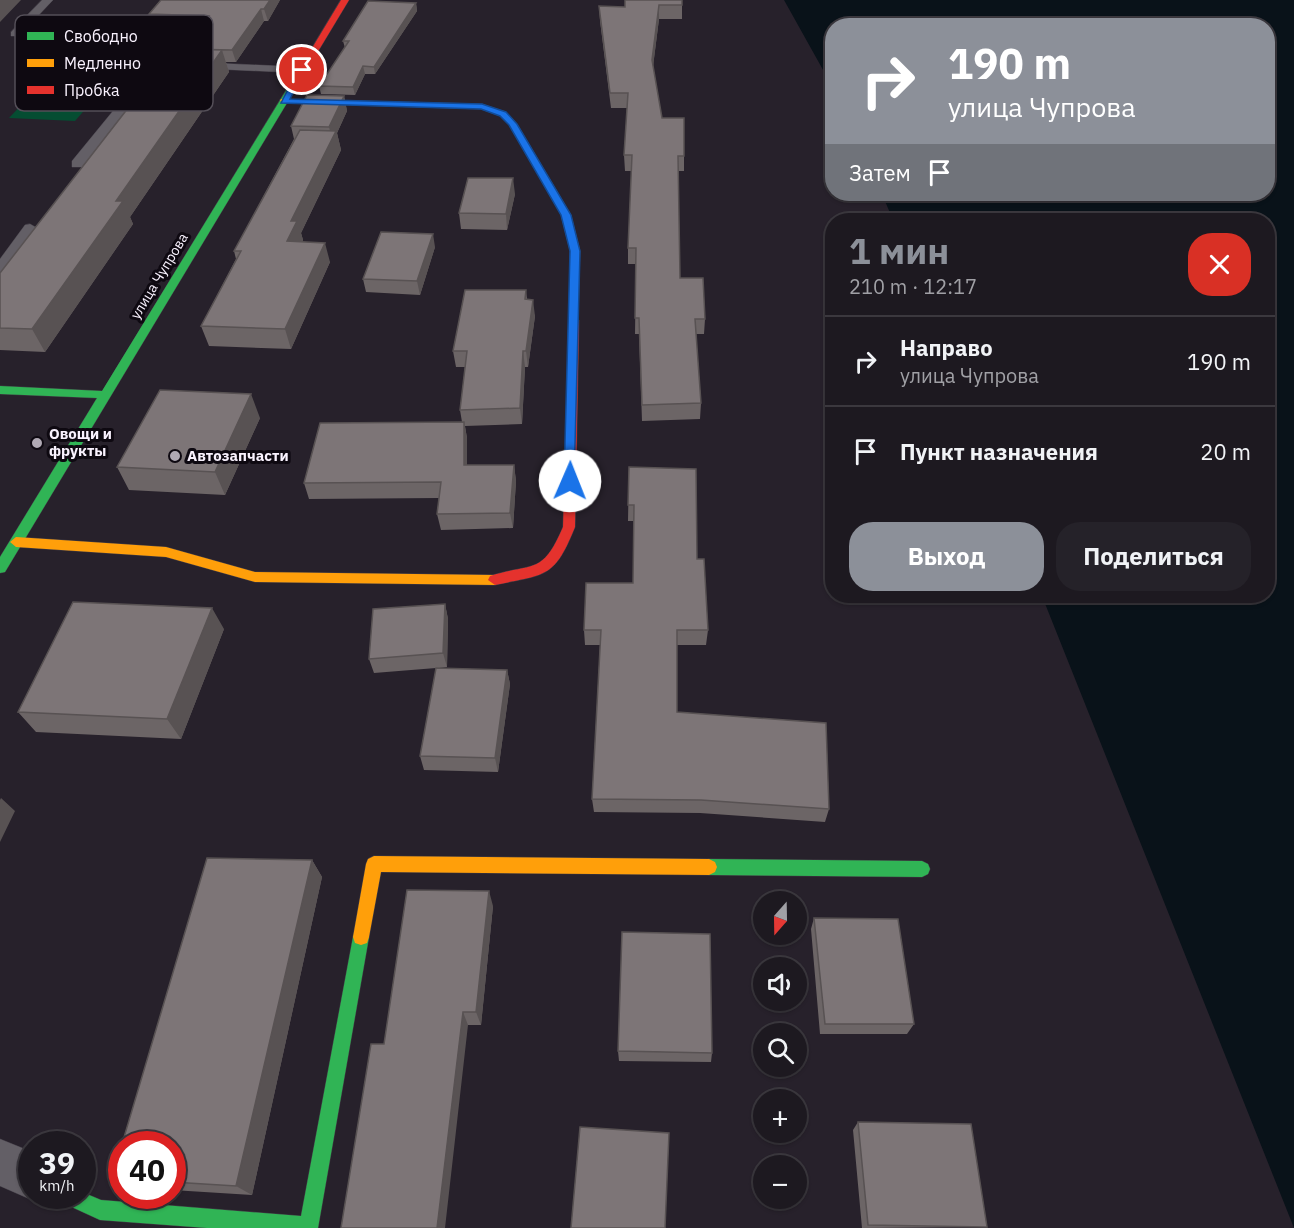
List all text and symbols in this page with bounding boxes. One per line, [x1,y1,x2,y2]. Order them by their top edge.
legend [15,15,213,111]
text: Свободно [64,26,138,46]
text: 190 m [948,36,1071,91]
icon: right [849,42,927,120]
pin [276,44,327,95]
text: Медленно [64,53,141,73]
icon: arrive [285,53,318,86]
text: Пробка [64,80,120,100]
text: улица Чупрова [948,89,1136,124]
icon: arrive [923,156,956,189]
text: Затем [849,158,911,187]
text: 1 мин [849,227,949,274]
street label: улица Чупрова [126,229,192,322]
button: close [1188,233,1251,296]
text: 210 m · 12:17 [849,273,977,300]
text: Направо [900,333,993,362]
icon: right [849,345,882,378]
text: 190 m [1187,347,1251,376]
text: улица Чупрова [900,362,1039,389]
place label: Овощи и фрукты [49,424,112,460]
icon: arrive [849,435,882,468]
marker: Овощи и фрукты [30,436,44,450]
text: Пункт назначения [900,437,1098,466]
text: 20 m [1200,437,1251,466]
place label: Автозапчасти [187,446,289,465]
marker: Автозапчасти [168,449,182,463]
position arrow [538,449,602,513]
button: Выход [849,522,1044,591]
button: Поделиться [1056,522,1251,591]
north arrow [753,891,807,945]
map controls [753,891,807,1209]
button: sound [753,957,807,1011]
button: search [753,1023,807,1077]
button: + [753,1089,807,1143]
speed limit sign: 40 [108,1131,186,1209]
text: 39 [39,1143,75,1182]
button: − [753,1155,807,1209]
text: km/h [39,1176,75,1195]

